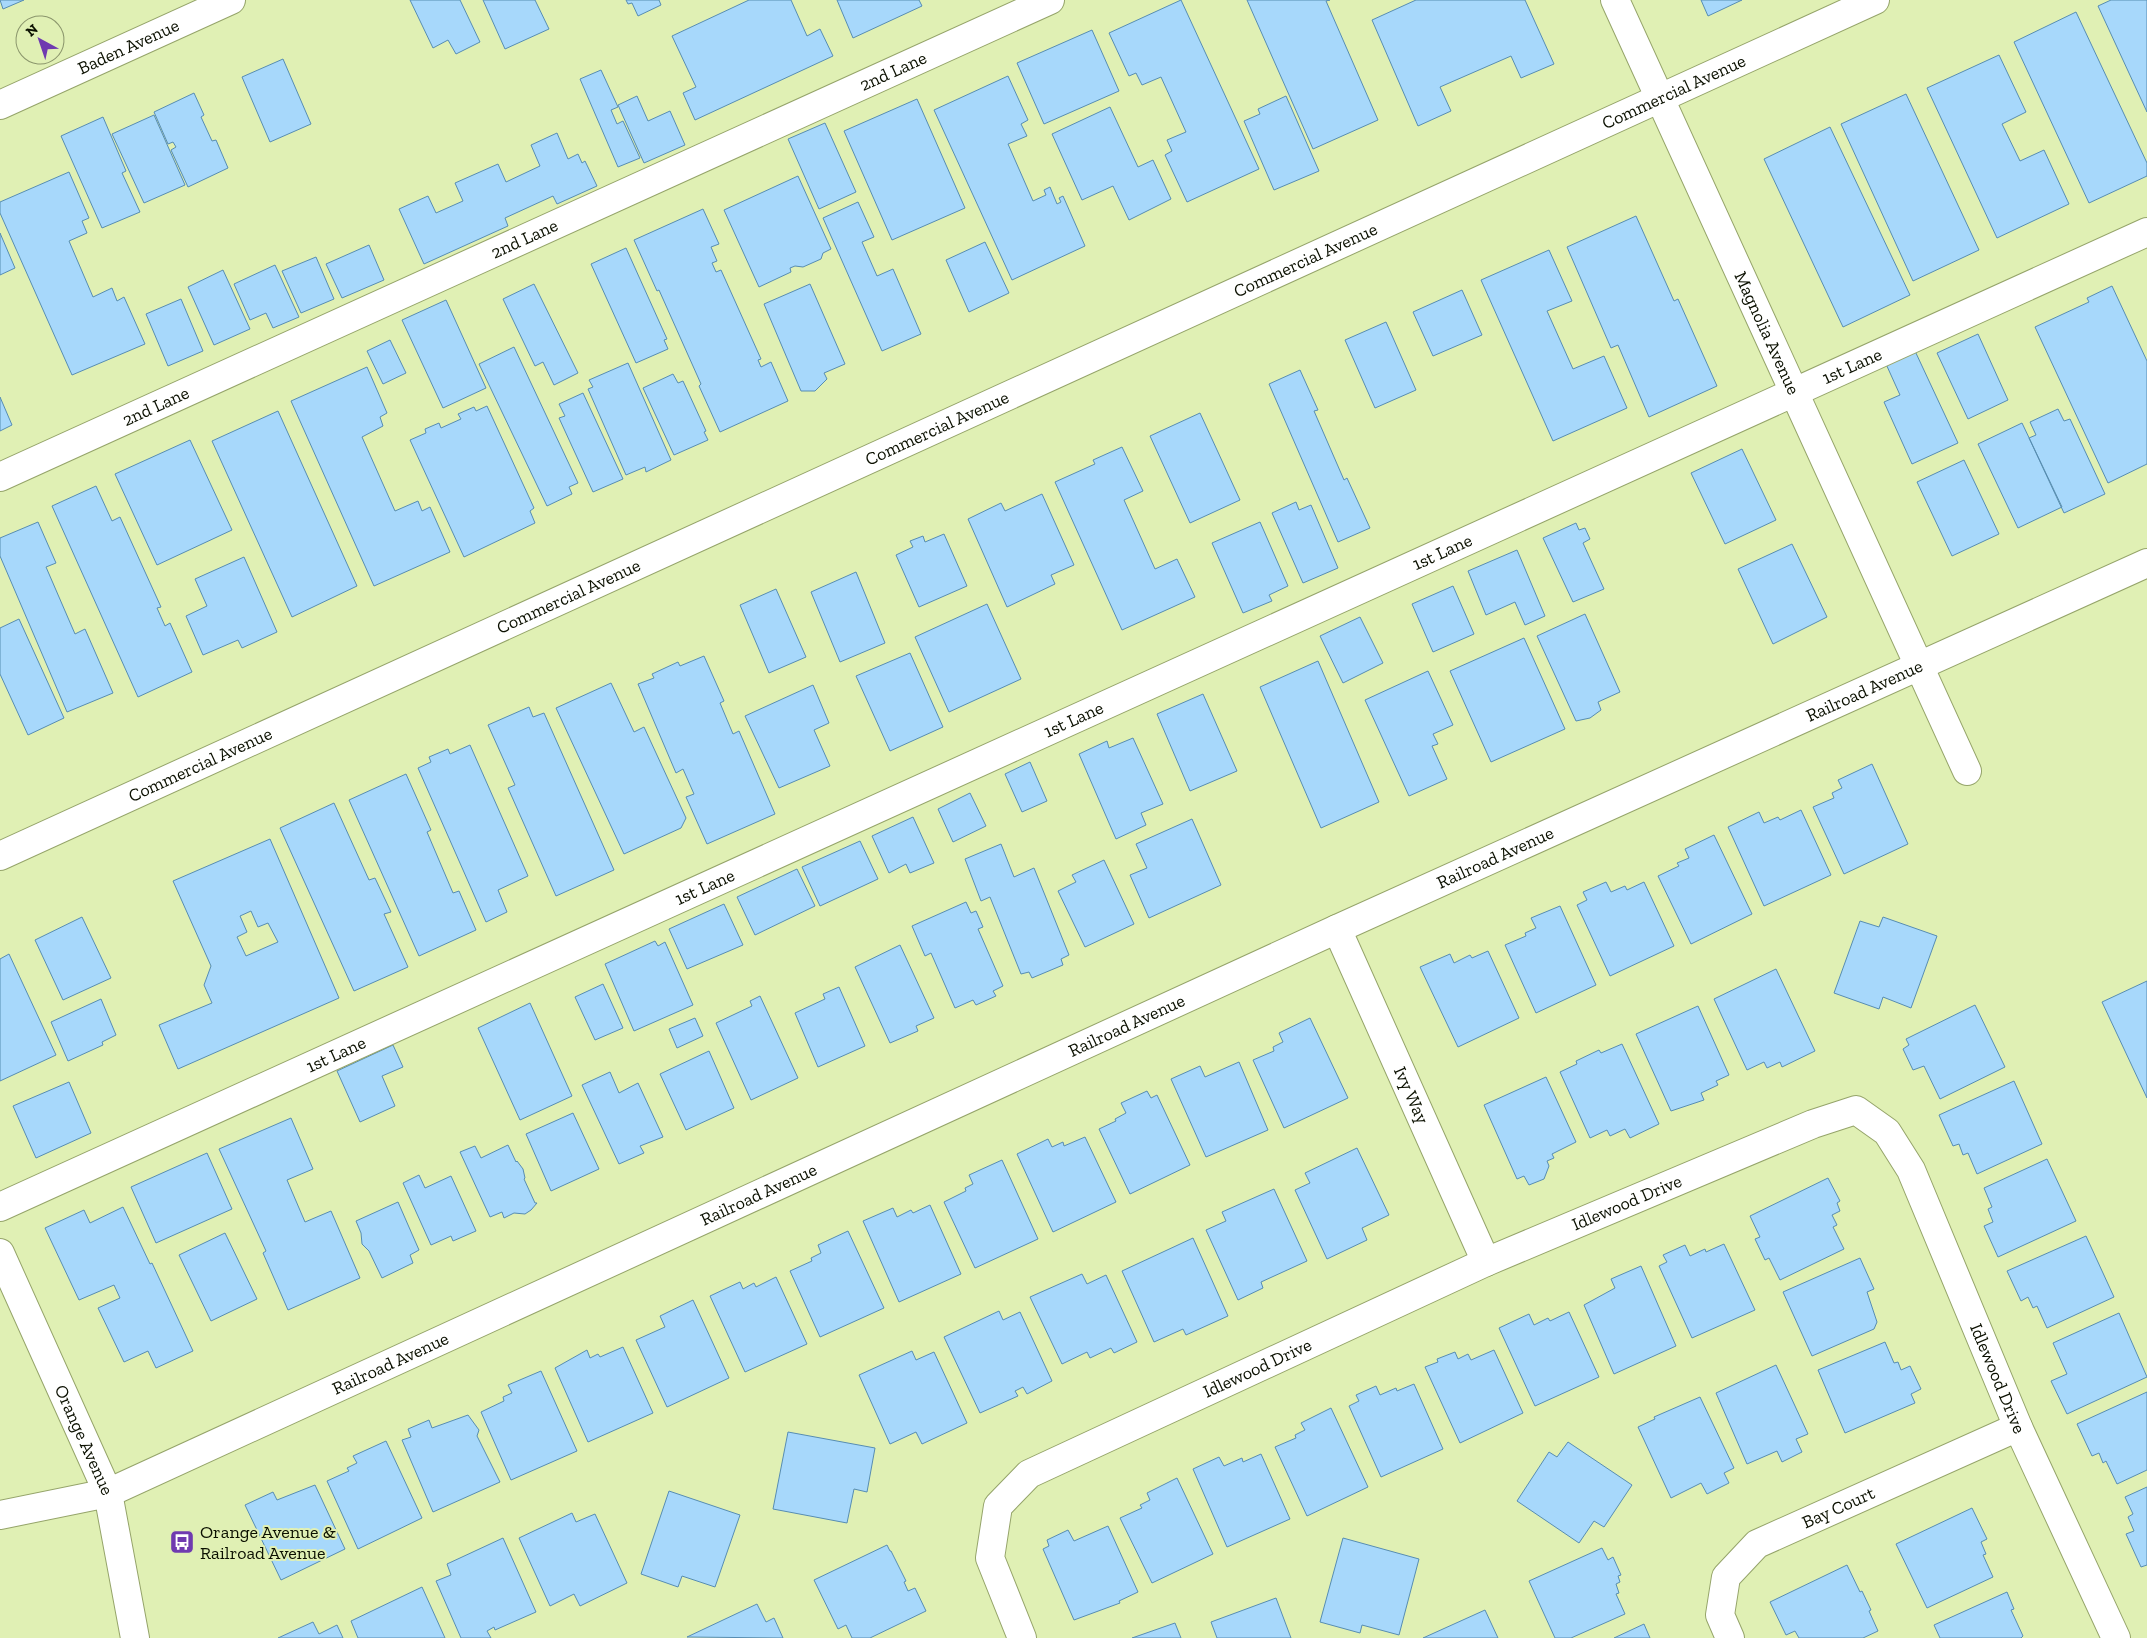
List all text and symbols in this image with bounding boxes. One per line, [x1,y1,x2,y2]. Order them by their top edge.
street label: Baden Avenue [74,14,182,79]
north arrow [15,15,65,65]
text: N [22,20,42,40]
street label: 2nd Lane [856,47,930,96]
street label: Commercial Avenue [1599,50,1749,134]
street label: 2nd Lane [488,214,561,263]
street label: Commercial Avenue [1230,218,1381,302]
street label: Magnolia Avenue [1729,268,1805,398]
street label: 1st Lane [1819,343,1885,389]
street label: 2nd Lane [119,382,193,431]
street label: Commercial Avenue [862,386,1012,471]
street label: 1st Lane [1409,529,1475,575]
street label: Commercial Avenue [493,554,644,639]
street label: Railroad Avenue [1802,655,1926,727]
street label: 1st Lane [1040,696,1107,743]
street label: Commercial Avenue [125,722,275,807]
street label: Railroad Avenue [1433,822,1557,893]
street label: 1st Lane [672,864,738,910]
street label: Railroad Avenue [1065,989,1188,1062]
street label: 1st Lane [303,1031,369,1077]
street label: Ivy Way [1389,1063,1434,1128]
street label: Railroad Avenue [697,1158,820,1231]
street label: Idlewood Drive [1569,1170,1685,1235]
street label: Idlewood Drive [1965,1320,2030,1437]
street label: Railroad Avenue [329,1327,452,1400]
street label: Idlewood Drive [1200,1334,1315,1403]
street label: Orange Avenue [50,1381,119,1499]
street label: Bay Court [1799,1482,1878,1533]
place label: Orange Avenue & Railroad Avenue [200,1521,336,1564]
bus stop icon: Orange Avenue & Railroad Avenue [169,1529,195,1555]

